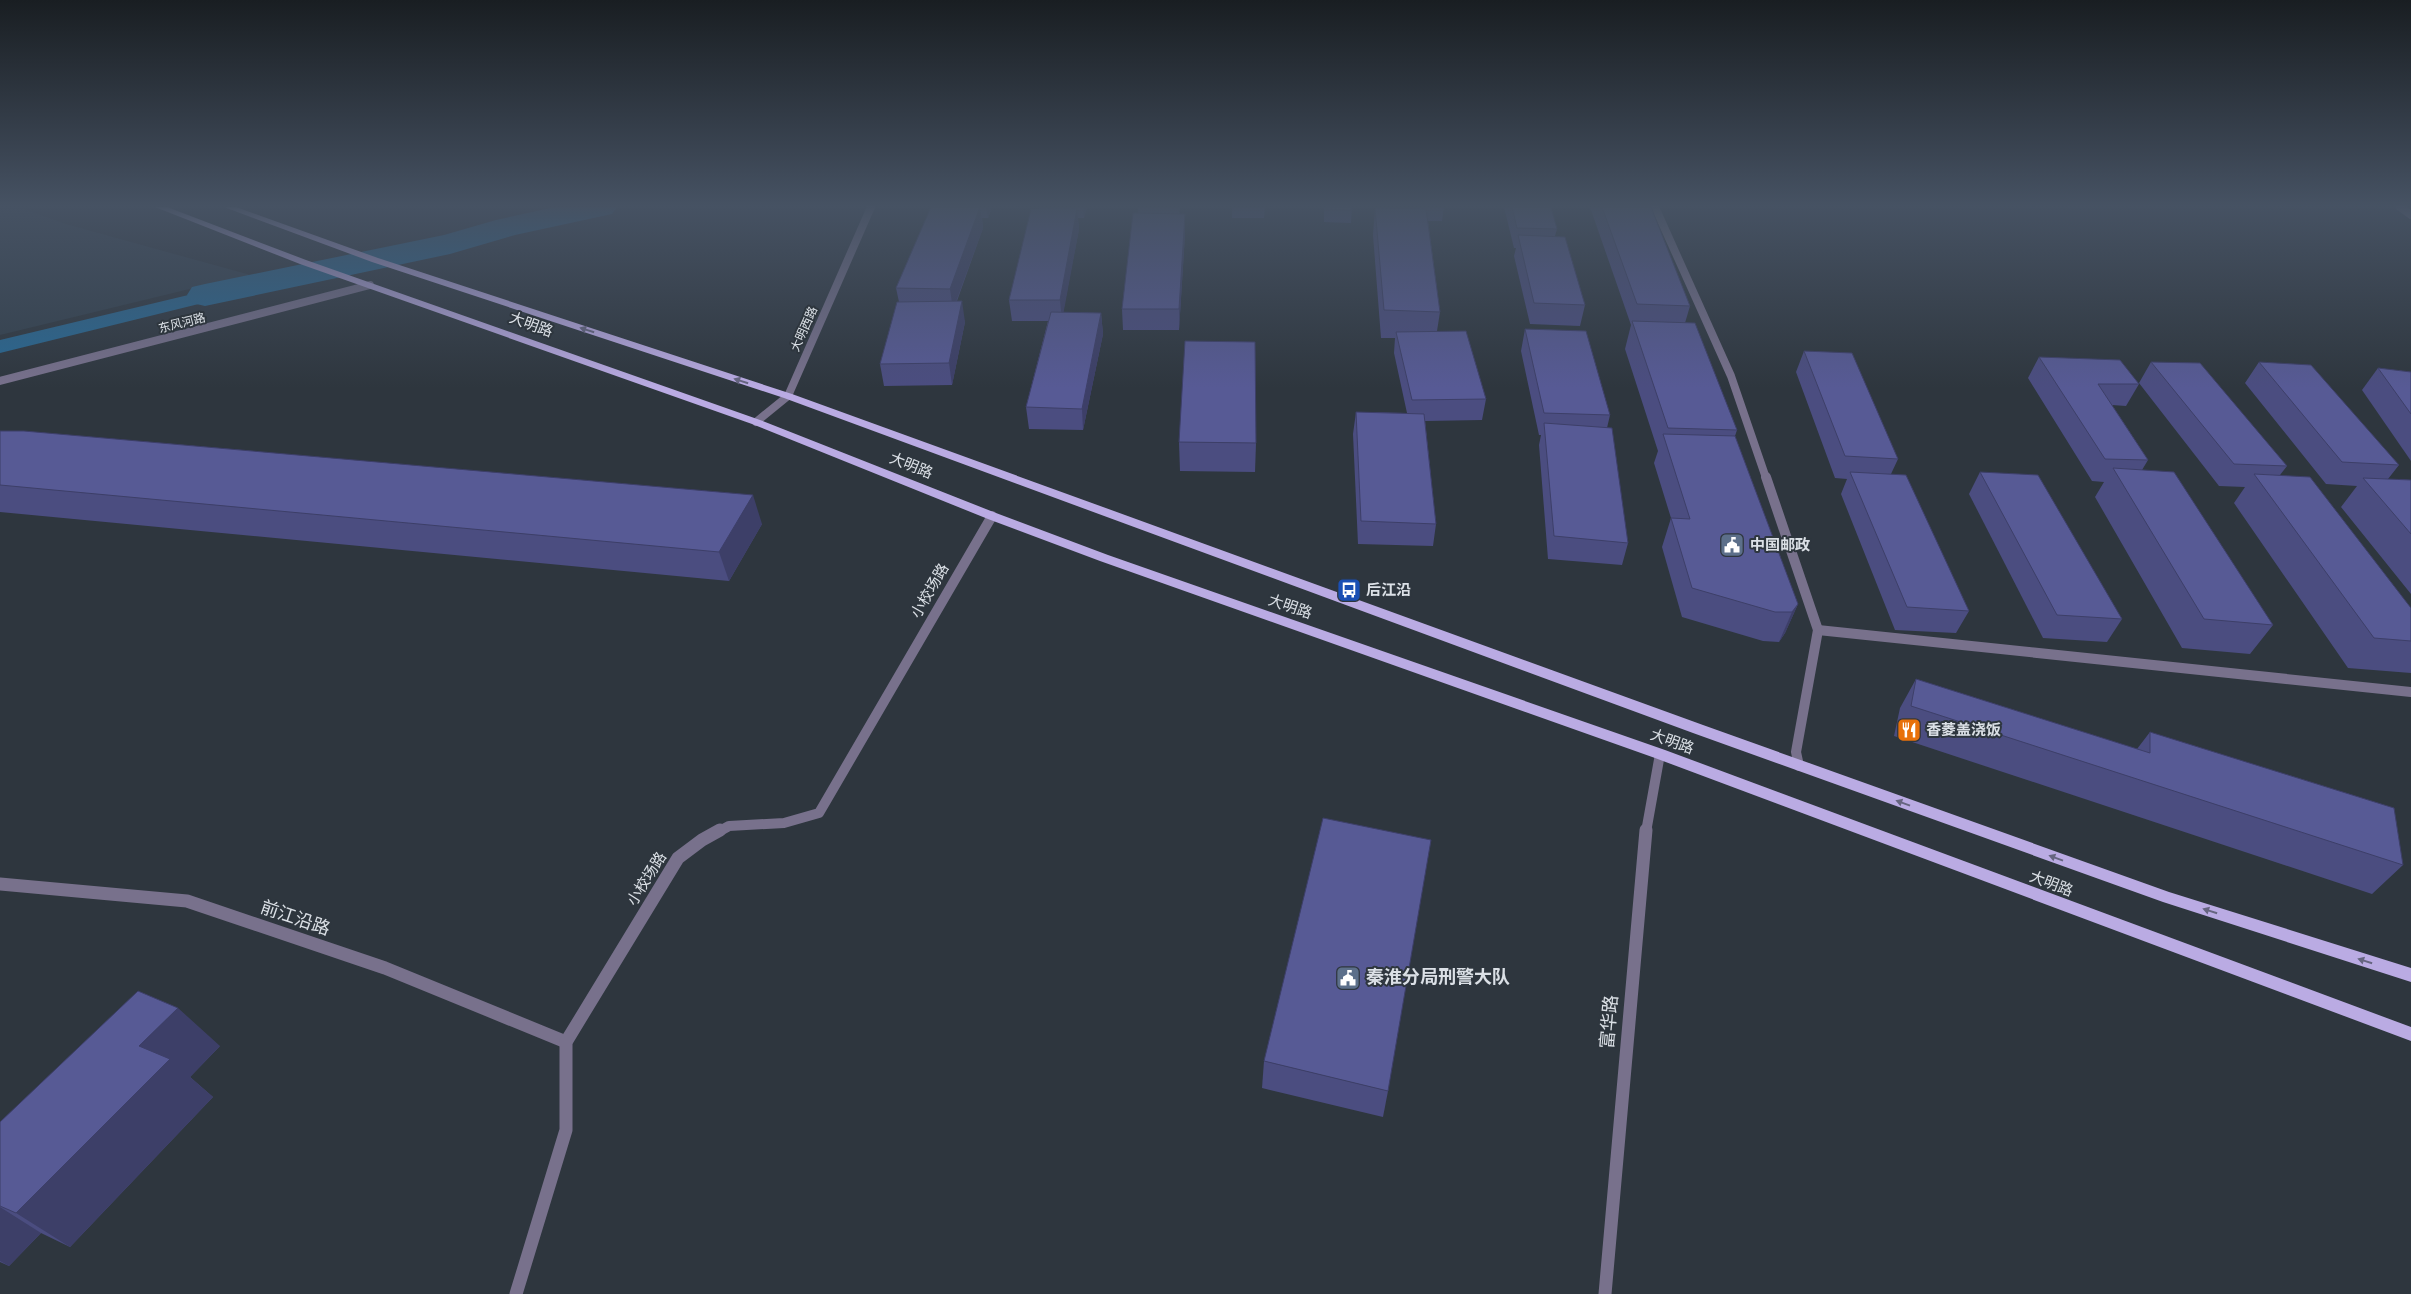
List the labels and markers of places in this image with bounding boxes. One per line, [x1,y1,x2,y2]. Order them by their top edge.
public building icon: 中国邮政 [1719,532,1745,558]
place label: 中国邮政 [1750,537,1810,553]
bus stop icon: 后江沿 [1336,577,1362,603]
place label: 后江沿 [1366,582,1411,598]
restaurant icon: 香菱盖浇饭 [1896,717,1922,743]
place label: 香菱盖浇饭 [1926,722,2001,738]
public building icon: 秦淮分局刑警大队 [1335,965,1361,991]
place label: 秦淮分局刑警大队 [1366,967,1510,987]

